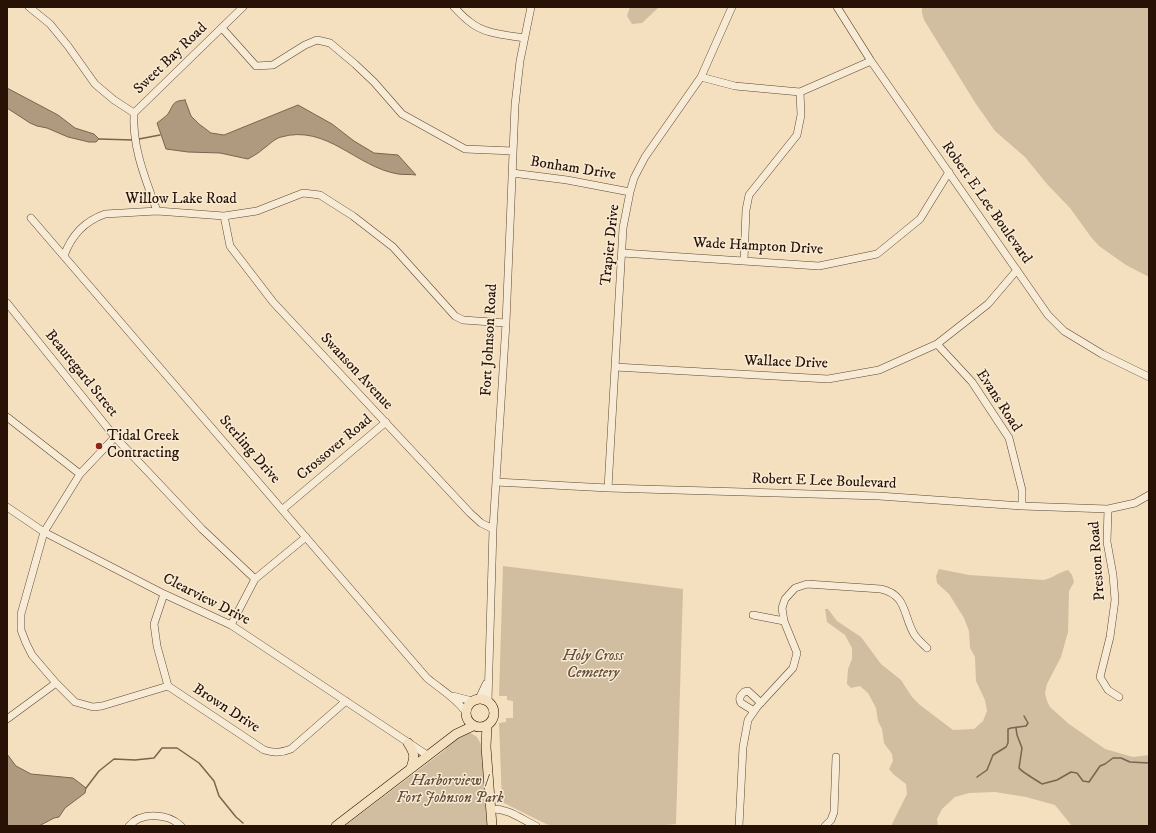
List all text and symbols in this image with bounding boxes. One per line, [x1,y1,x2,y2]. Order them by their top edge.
street label: Sweet Bay Road [131,20,211,98]
street label: Robert E Lee Boulevard [937,138,1035,268]
street label: Bonham Drive [529,153,617,185]
street label: Willow Lake Road [125,191,237,209]
street label: Trapier Drive [598,203,624,287]
street label: Wade Hampton Drive [692,235,824,259]
street label: Fort Johnson Road [478,283,502,397]
street label: Beauregard Street [40,327,122,421]
street label: Swanson Avenue [316,330,396,414]
street label: Wallace Drive [744,353,828,373]
street label: Evans Road [971,367,1025,435]
street label: Crossover Road [294,411,376,485]
street label: Sterling Drive [214,412,284,488]
place label: Tidal Creek Contracting [107,428,179,463]
marker: Tidal Creek Contracting [94,441,104,451]
street label: Robert E Lee Boulevard [751,470,897,494]
street label: Preston Road [1086,521,1110,601]
street label: Clearview Drive [159,570,253,630]
park label: Holy Cross Cemetery [562,648,624,683]
street label: Brown Drive [189,681,263,737]
park label: Harborview / Fort Johnson Park [397,773,503,808]

